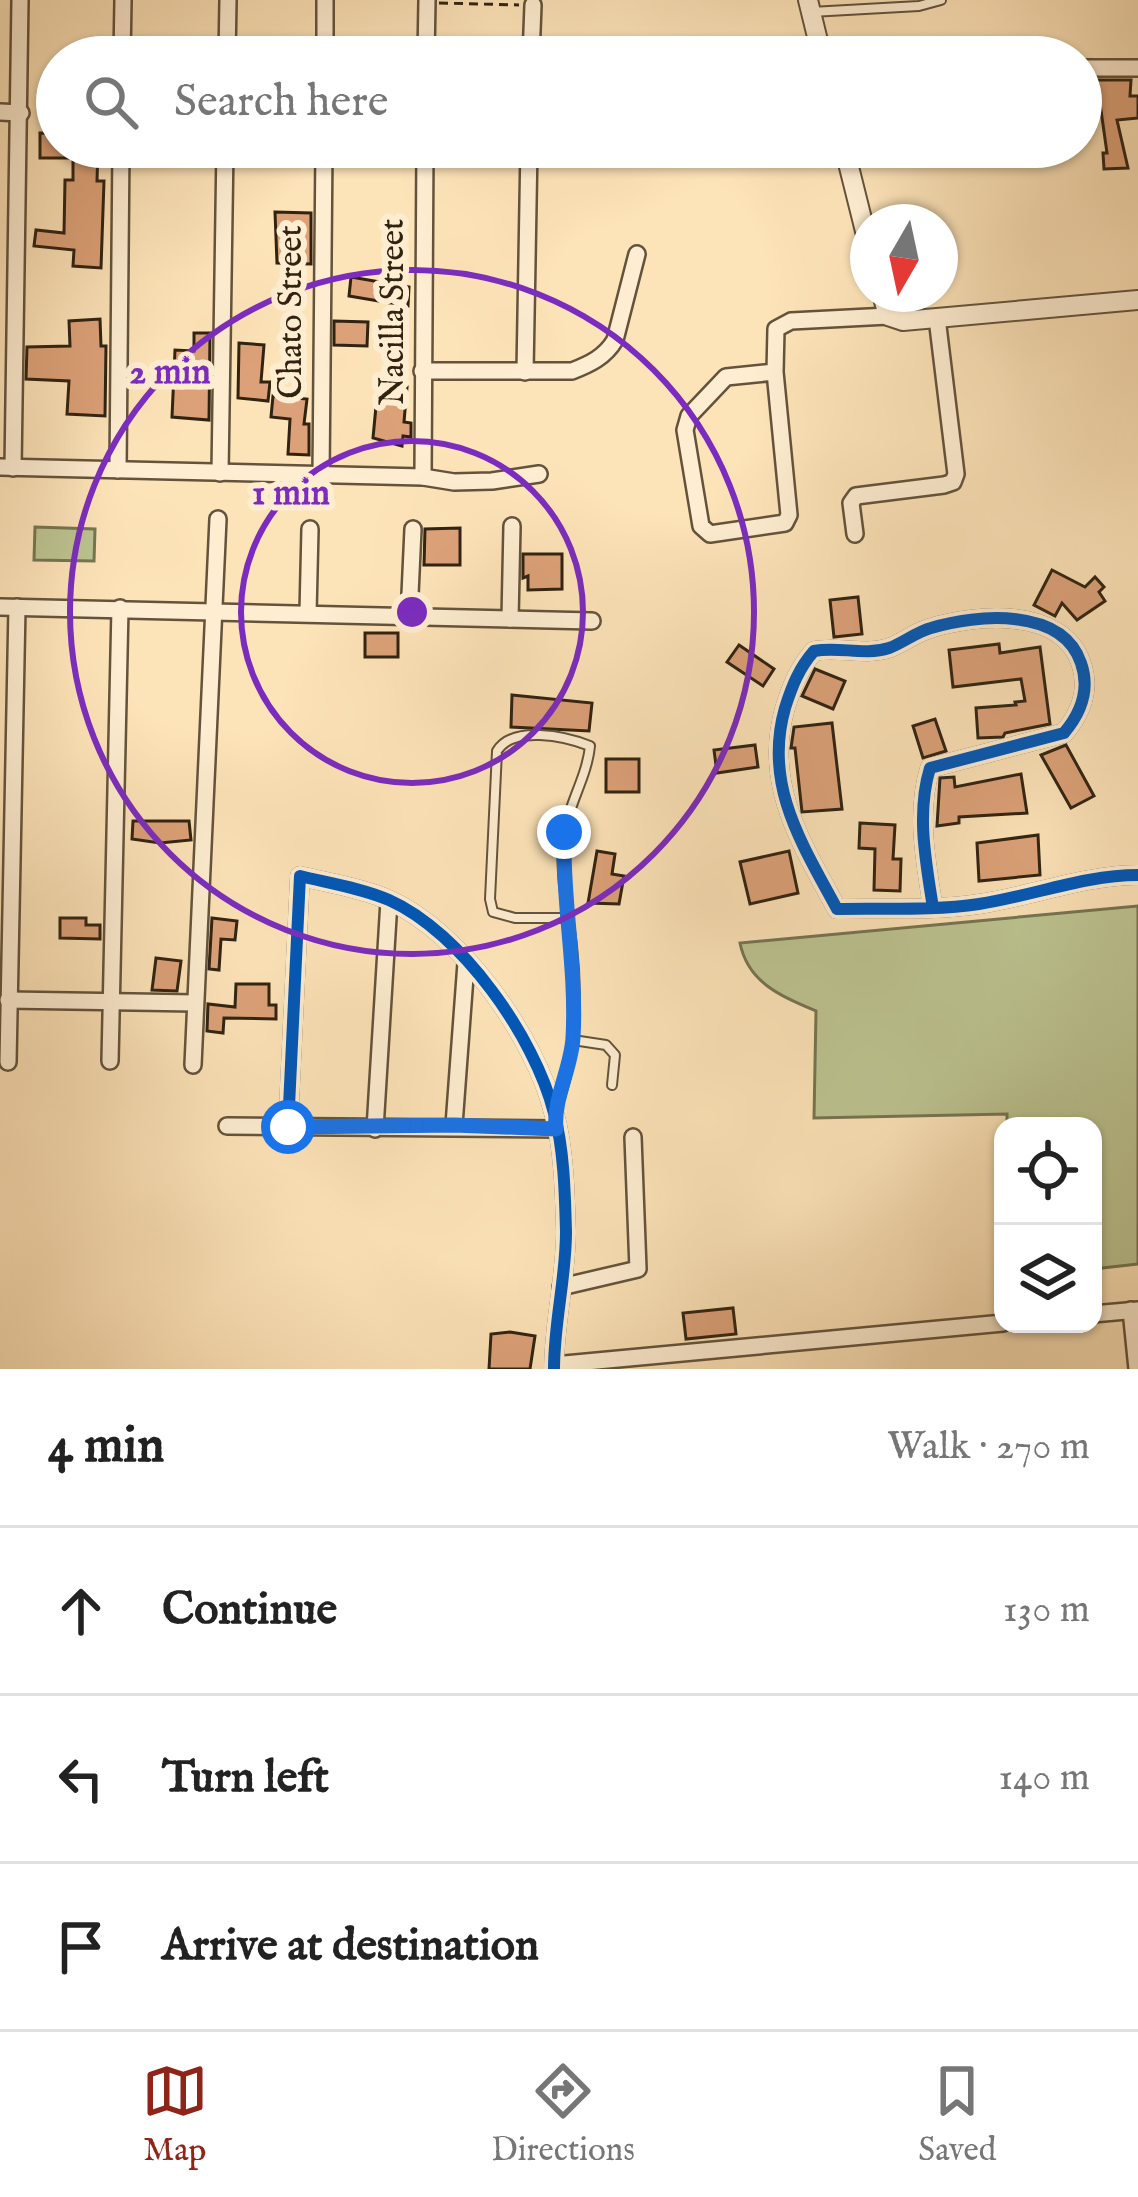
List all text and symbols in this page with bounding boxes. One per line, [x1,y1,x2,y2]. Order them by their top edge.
search box [36,36,1102,168]
icon: search [78,69,144,135]
text: Search here [174,74,388,131]
north arrow [850,204,958,312]
street label: Nacilla Street [373,219,415,405]
street label: Chato Street [271,225,313,399]
text: 2 min [129,350,211,396]
text: 1 min [252,471,330,517]
centre of rings [391,591,433,633]
route end [537,805,591,859]
route start [261,1100,315,1154]
map controls [994,1117,1102,1333]
button: locate [994,1117,1102,1225]
button: layers [994,1225,1102,1333]
text: 4 min [48,1415,164,1480]
text: Walk · 270 m [887,1423,1090,1472]
icon: ahead [48,1578,114,1644]
text: Continue [162,1582,337,1639]
text: 130 m [1003,1586,1090,1635]
icon: left [48,1746,114,1812]
text: Turn left [162,1750,329,1807]
text: 140 m [999,1754,1090,1803]
icon: arrive [48,1914,114,1980]
text: Arrive at destination [162,1918,539,1975]
tab: Map [142,2058,208,2172]
tab: Directions [491,2058,635,2172]
tab: Saved [918,2058,996,2172]

